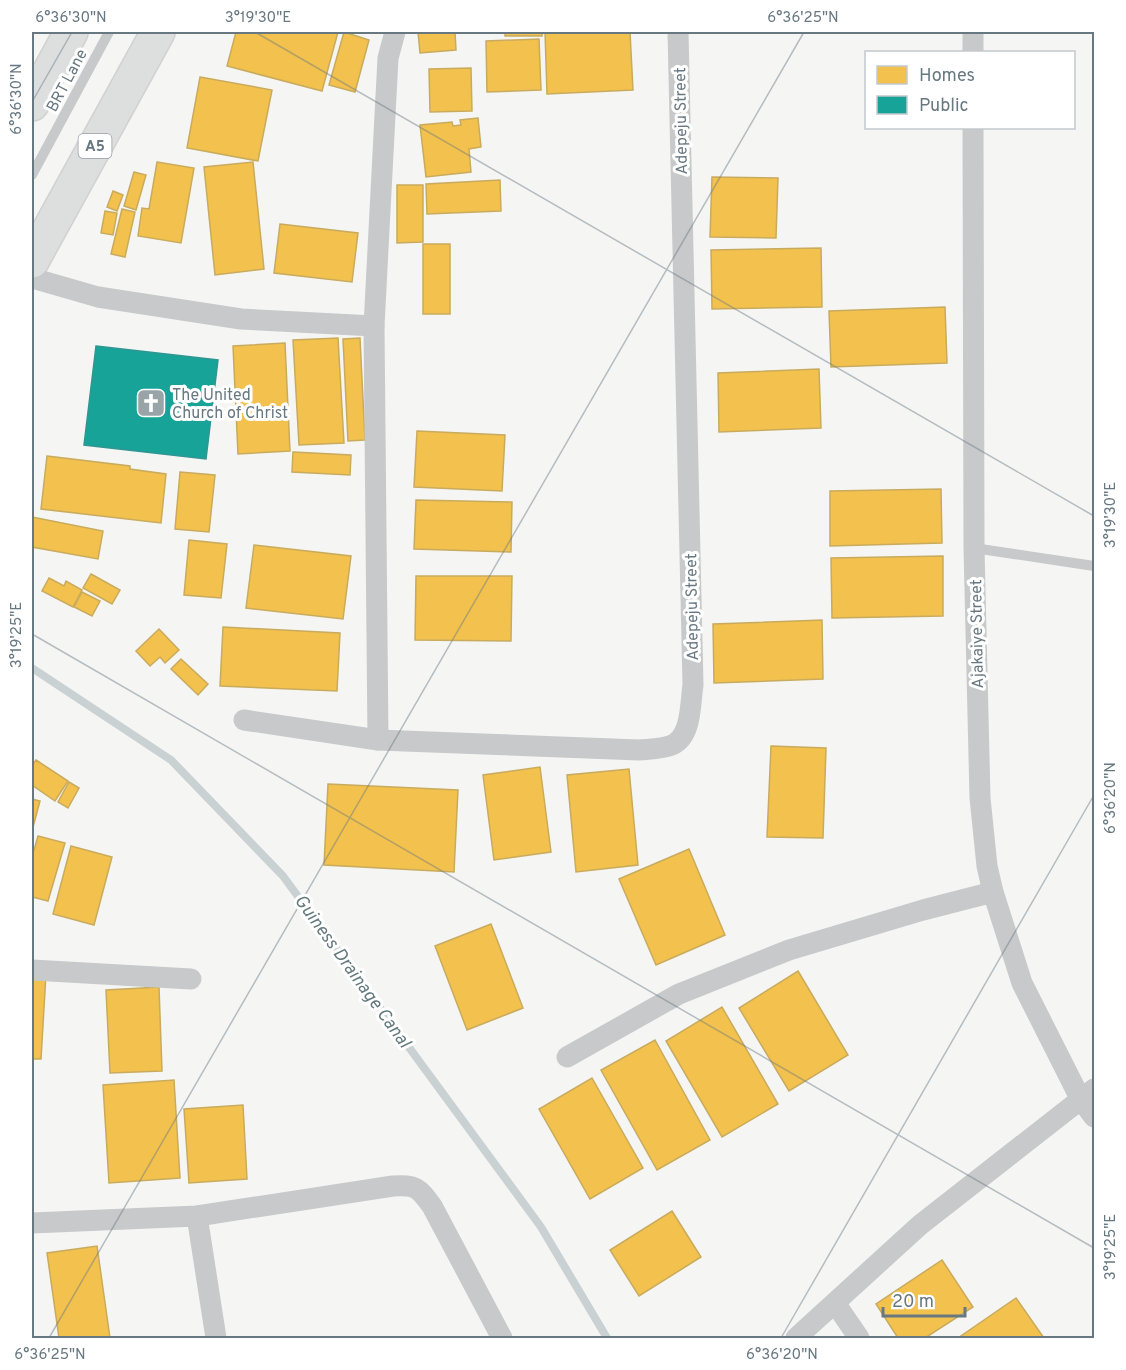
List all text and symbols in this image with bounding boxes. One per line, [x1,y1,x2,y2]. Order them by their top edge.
text: 6°36'30"N [35,9,107,28]
text: 3°19'30"E [225,9,291,28]
text: 6°36'25"N [767,9,839,28]
street label: BRT Lane [43,46,93,116]
legend [865,51,1075,129]
text: 6°36'30"N [8,63,27,135]
text: Homes [919,65,975,88]
street label: Adepeju Street [671,67,693,175]
text: Public [919,95,969,118]
road number: A5 [78,134,112,158]
place label: The United Church of Christ [172,386,288,424]
church icon: The United Church of Christ [135,387,167,419]
text: 3°19'30"E [1102,482,1121,548]
street label: Adepeju Street [682,553,704,661]
street label: Ajakaiye Street [967,579,989,689]
text: 3°19'25"E [8,602,27,668]
text: 6°36'20"N [1102,762,1121,834]
water label: Guiness Drainage Canal [288,891,416,1054]
text: 3°19'25"E [1102,1214,1121,1280]
scale bar [883,1280,966,1318]
text: 20 m [892,1291,934,1314]
text: 6°36'25"N [14,1346,86,1365]
text: 6°36'20"N [746,1346,818,1365]

